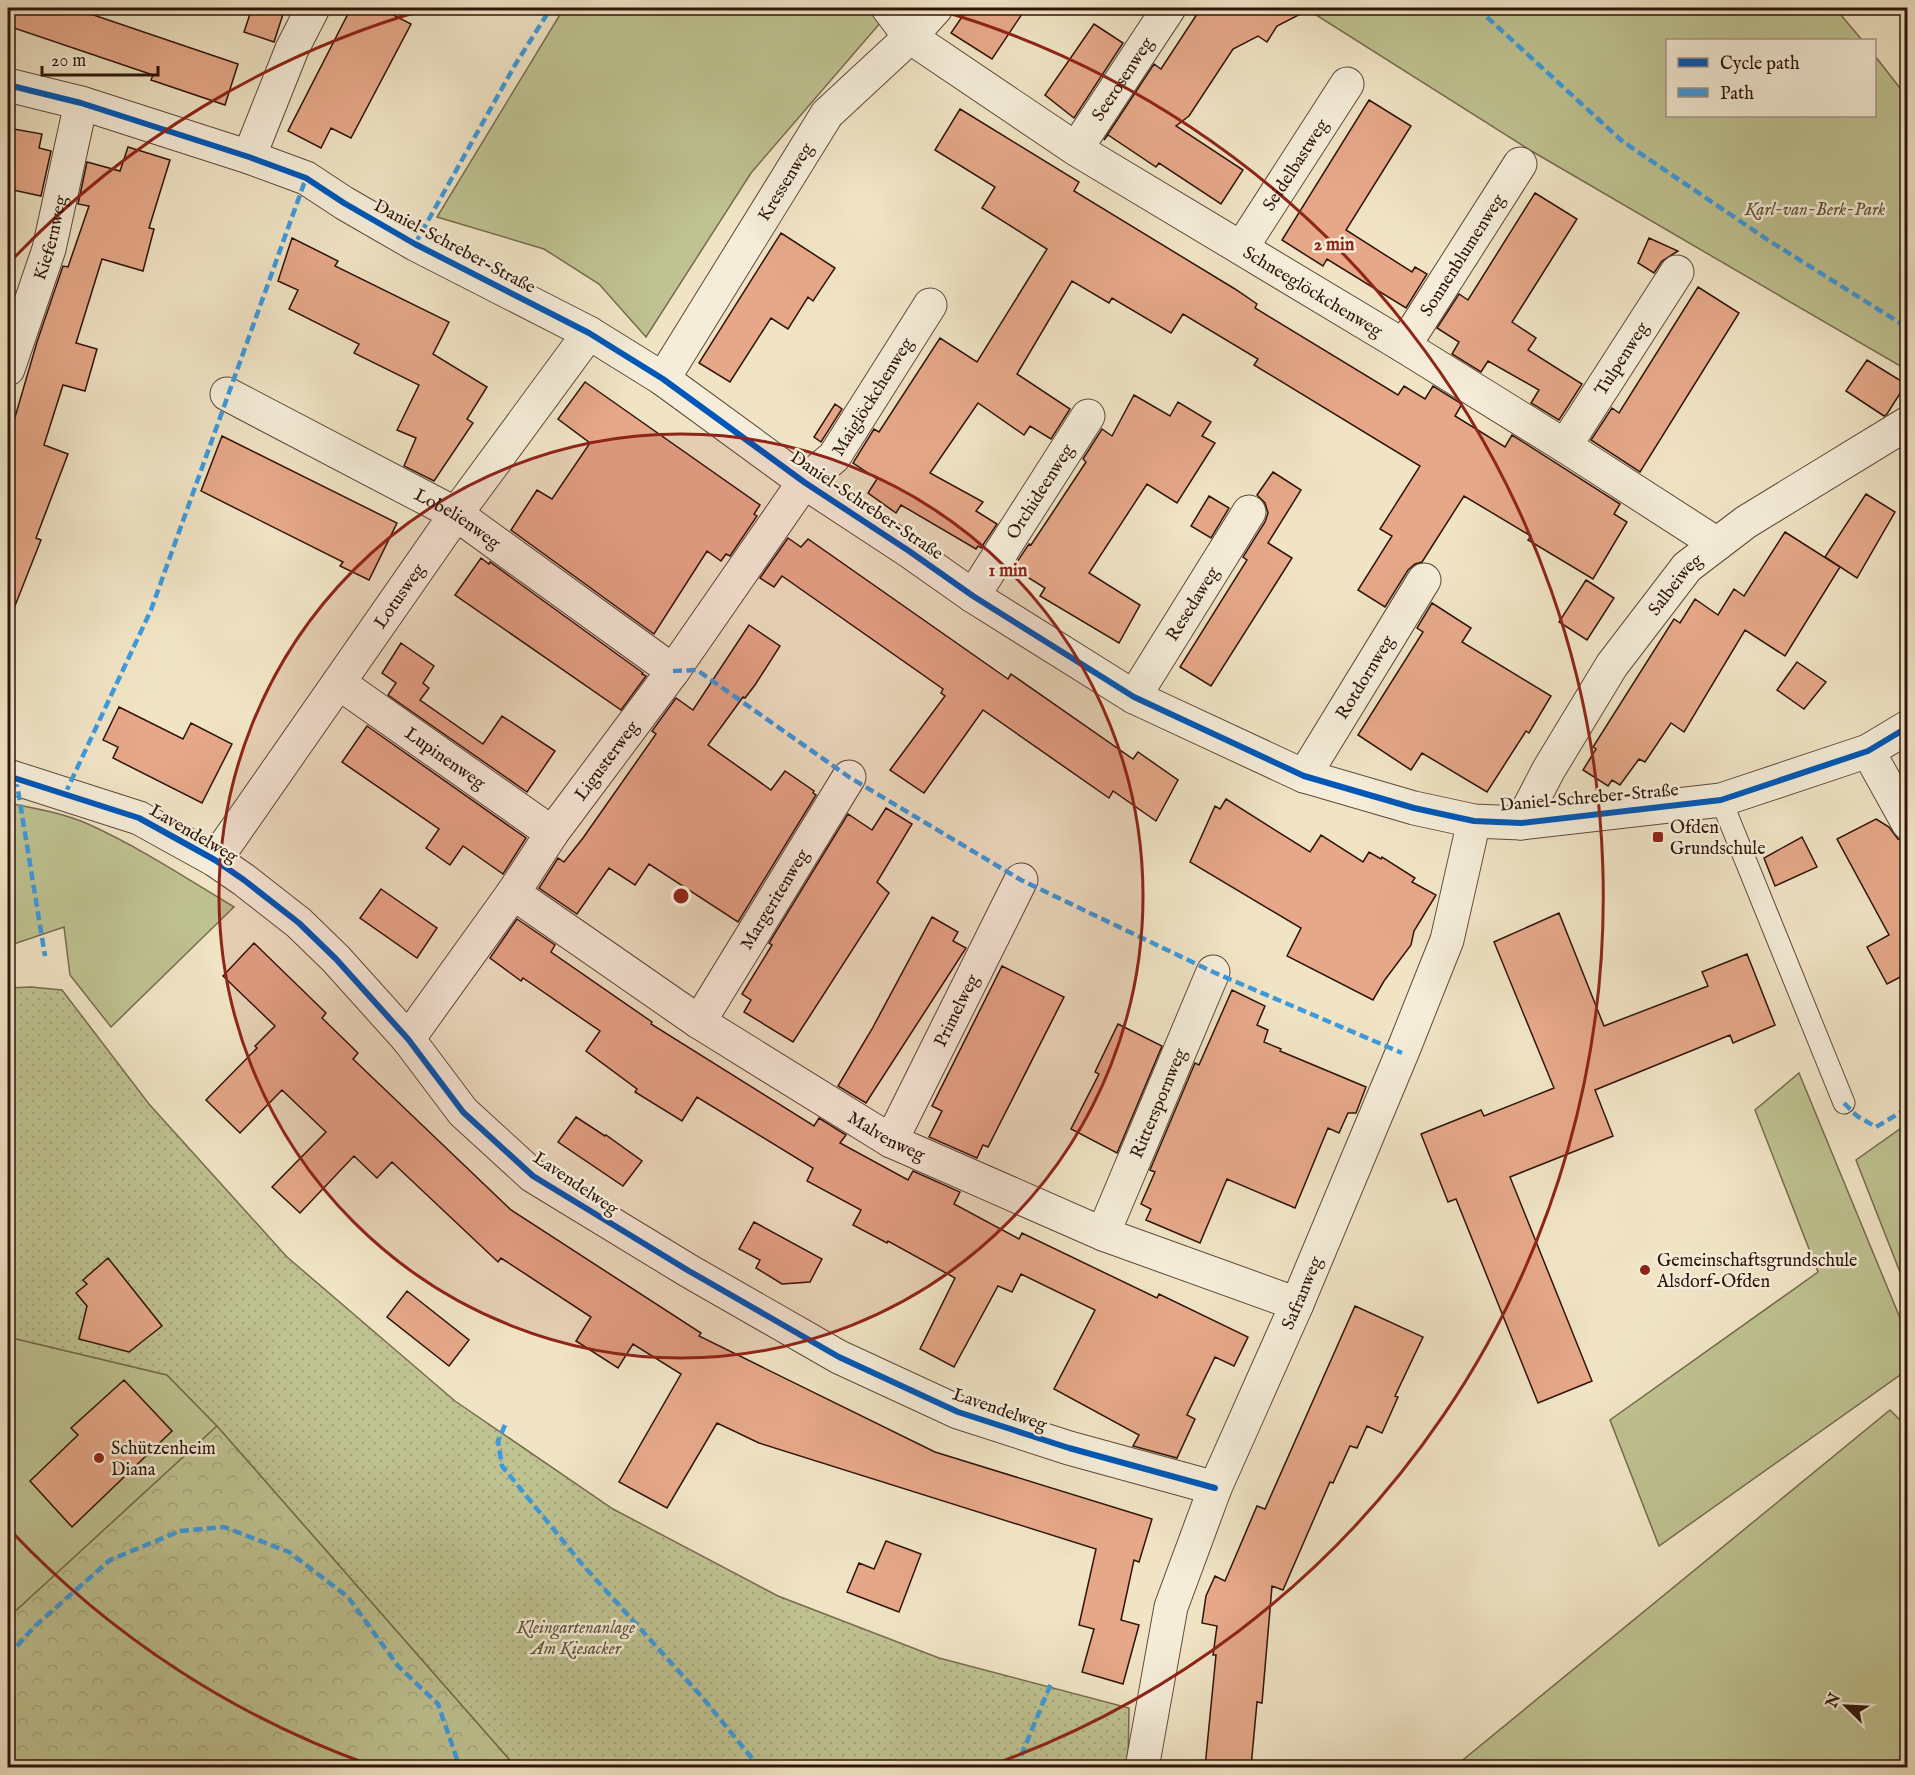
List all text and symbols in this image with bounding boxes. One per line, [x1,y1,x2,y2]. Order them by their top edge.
street label: Seerosenweg [1088,33,1160,126]
scale bar [42,39,158,77]
legend [1666,39,1876,117]
text: 20 m [51,50,86,73]
text: Cycle path [1720,53,1800,76]
text: Path [1720,83,1754,106]
street label: Seidelbastweg [1258,115,1334,216]
street label: Kressenweg [753,139,819,226]
street label: Sonnenblumenweg [1416,190,1511,321]
street label: Kiefernweg [29,193,73,284]
street label: Daniel-Schreber-Straße [370,195,539,300]
park label: Karl-van-Berk-Park [1744,199,1885,222]
text: 2 min [1314,234,1355,257]
street label: Schneeglöckchenweg [1238,242,1386,343]
street label: Tulpenweg [1590,318,1655,400]
street label: Maiglöckchenweg [827,334,920,461]
street label: Orchideenweg [1002,440,1080,544]
street label: Daniel-Schreber-Straße [785,446,947,566]
street label: Lobelienweg [410,484,504,555]
street label: Salbeiweg [1644,549,1708,621]
street label: Lotusweg [370,559,431,634]
text: 1 min [989,560,1028,583]
street label: Resedaweg [1162,563,1225,646]
street label: Rotdornweg [1331,631,1400,724]
street label: Ligusterweg [570,717,645,806]
street label: Lupinenweg [400,723,490,796]
street label: Daniel-Schreber-Straße [1499,779,1680,818]
street label: Lavendelweg [145,800,242,869]
place label: Ofden Grundschule [1670,817,1765,861]
marker: Ofden Grundschule [1651,830,1665,844]
street label: Margeritenweg [736,845,815,955]
centre of rings [671,886,691,906]
street label: Primelweg [930,971,985,1051]
street label: Ritterspornweg [1126,1045,1193,1162]
street label: Malvenweg [843,1107,928,1168]
street label: Lavendelweg [528,1147,623,1221]
place label: Gemeinschaftsgrundschule Alsdorf-Ofden [1656,1250,1857,1294]
street label: Safranweg [1277,1253,1329,1333]
marker: Gemeinschaftsgrundschule Alsdorf-Ofden [1638,1263,1652,1277]
street label: Lavendelweg [949,1384,1050,1437]
place label: Schützenheim Diana [111,1438,216,1482]
marker: Schützenheim Diana [92,1451,106,1465]
park label: Kleingartenanlage Am Kiesacker [516,1617,635,1661]
north arrow [1816,1676,1876,1736]
text: N [1822,1690,1846,1712]

